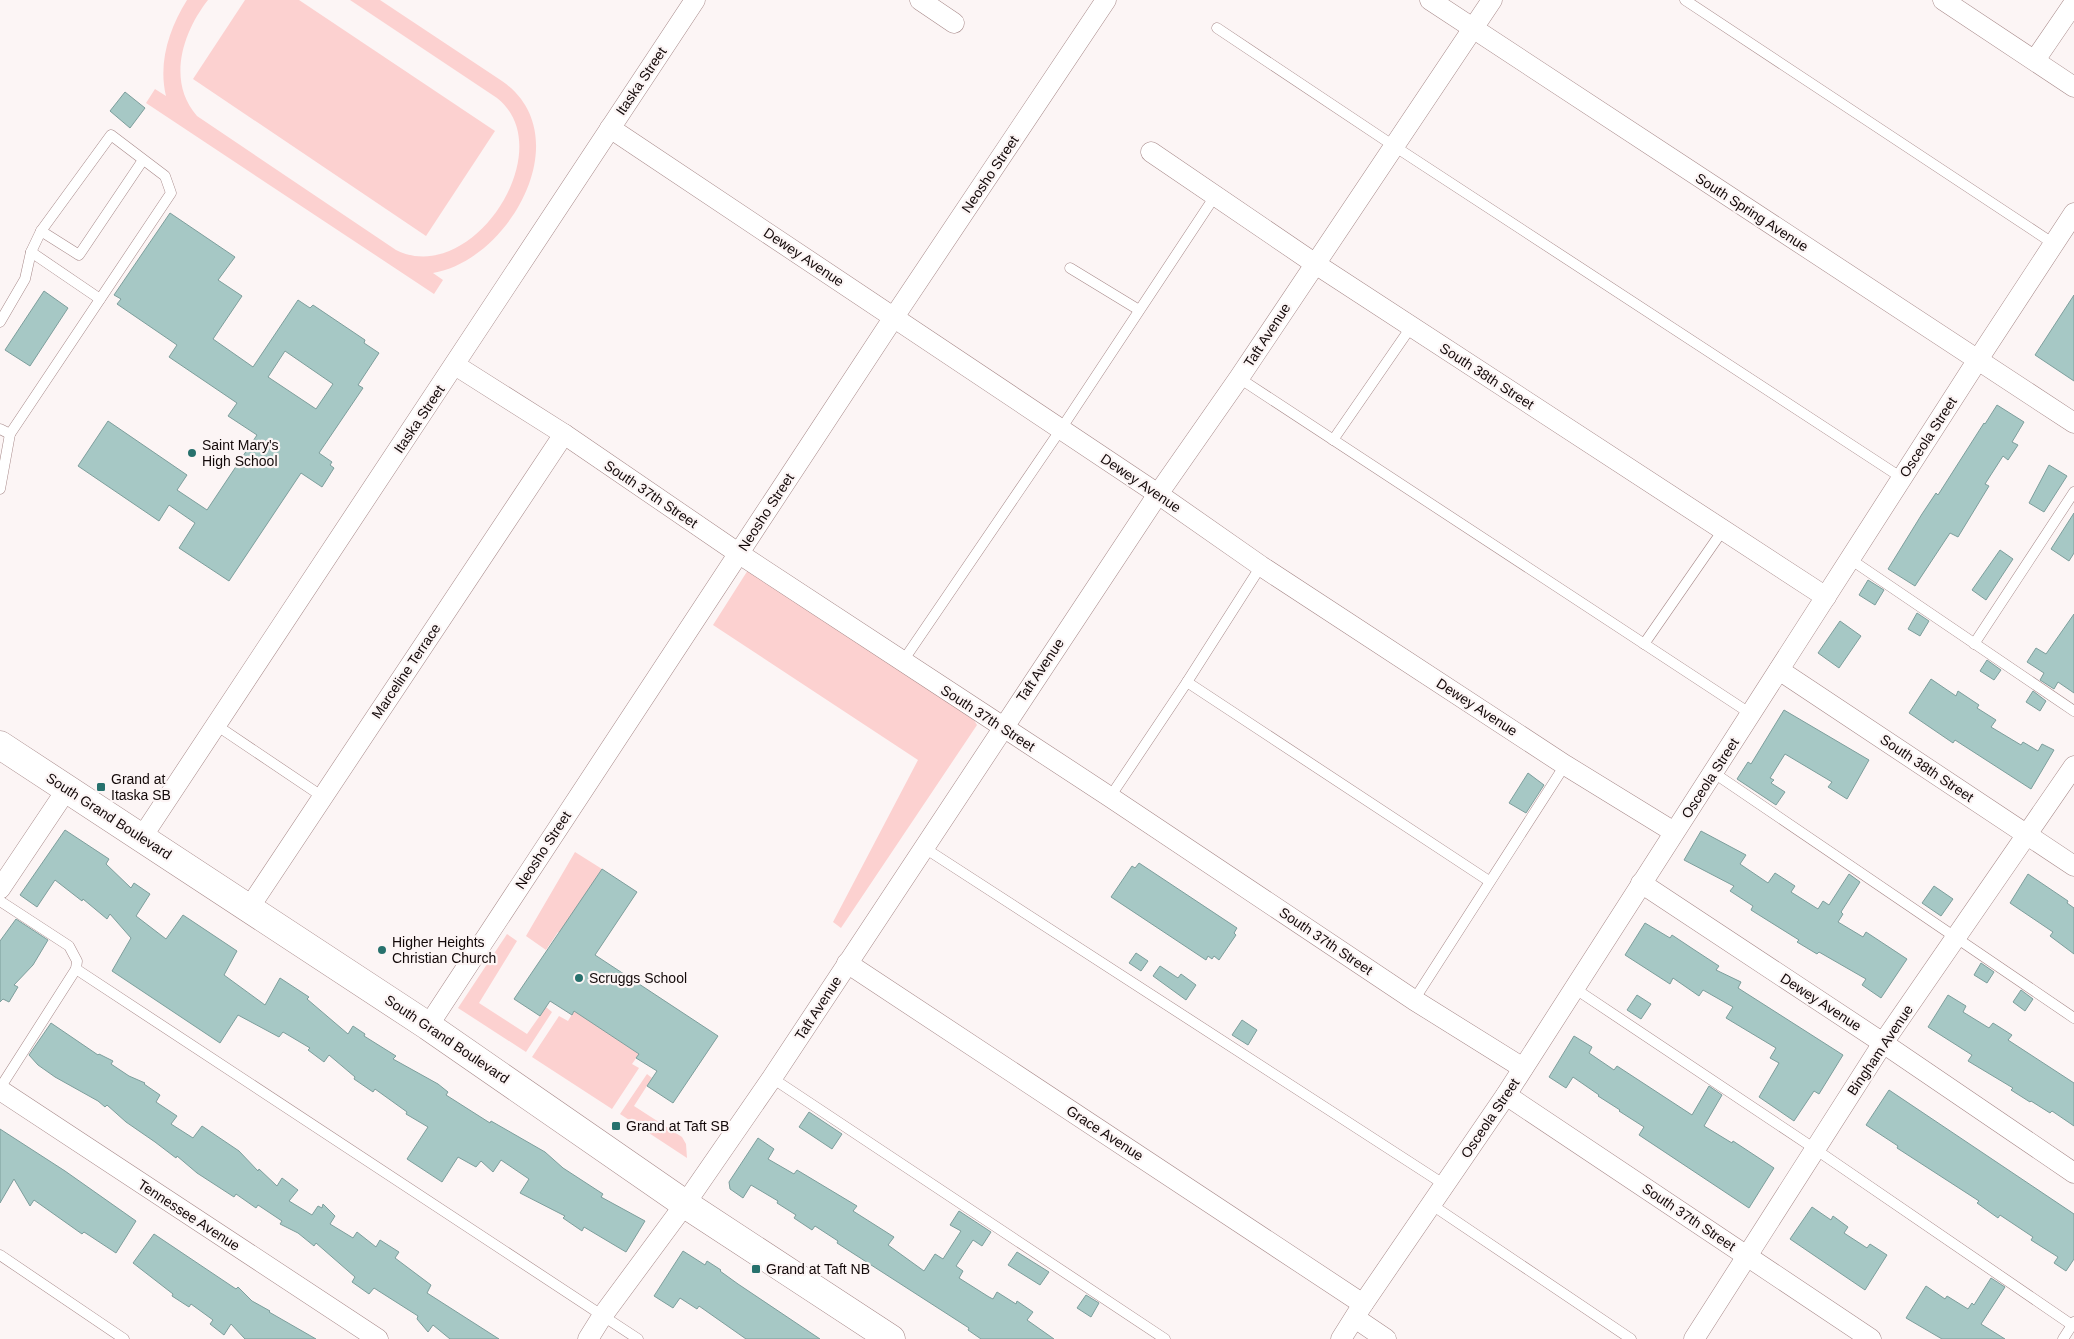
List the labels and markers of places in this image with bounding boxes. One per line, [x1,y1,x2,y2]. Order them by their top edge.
place label: Saint Mary's High School [202,437,279,469]
marker: Saint Mary's High School [186,447,198,459]
place label: Grand at Itaska SB [111,771,171,803]
marker: Grand at Itaska SB [95,781,107,793]
place label: Higher Heights Christian Church [392,934,496,966]
marker: Higher Heights Christian Church [376,944,388,956]
place label: Scruggs School [589,970,687,986]
marker: Scruggs School [573,972,585,984]
place label: Grand at Taft SB [626,1118,729,1134]
marker: Grand at Taft SB [610,1120,622,1132]
place label: Grand at Taft NB [766,1261,870,1277]
marker: Grand at Taft NB [750,1263,762,1275]

